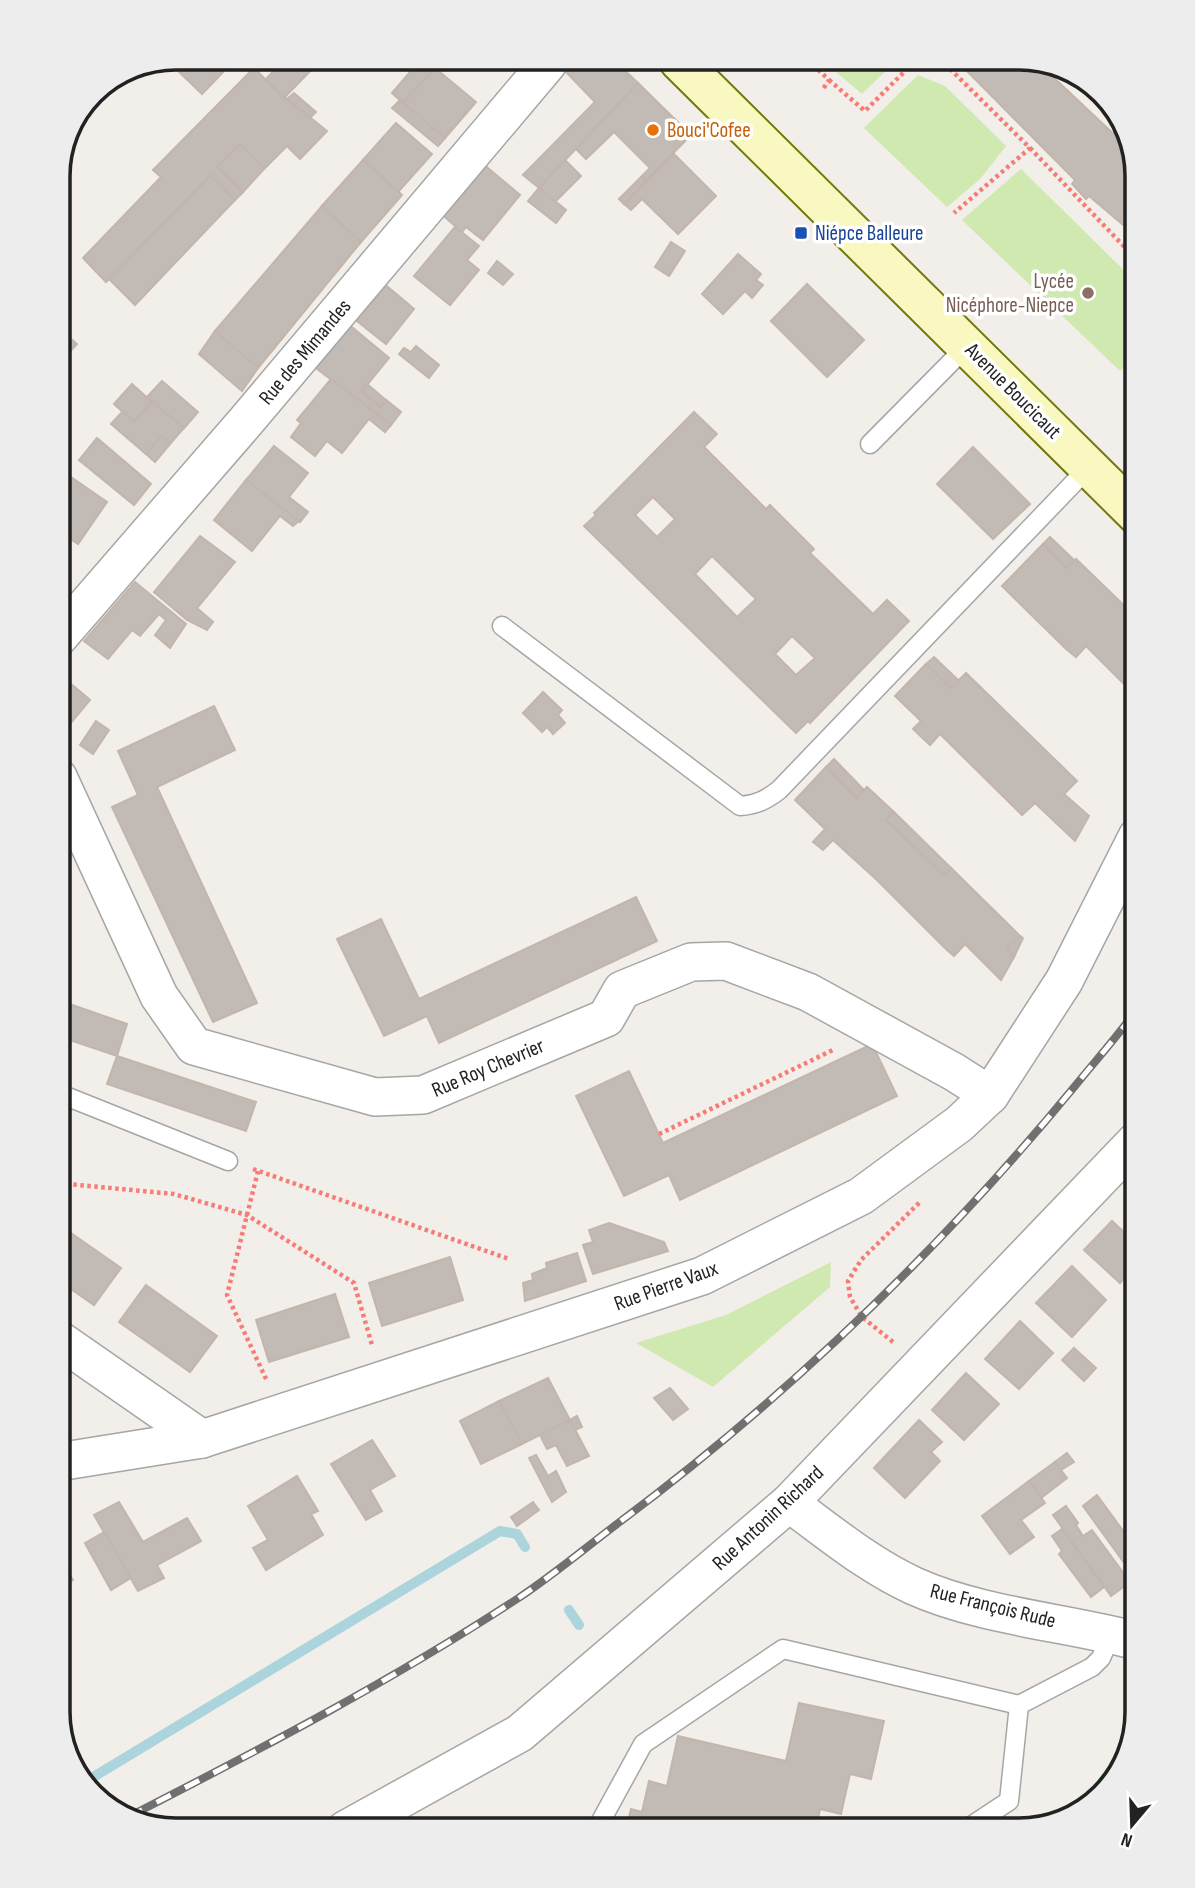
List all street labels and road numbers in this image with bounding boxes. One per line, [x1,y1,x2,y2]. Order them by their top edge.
street label: Rue des Mimandes [254,294,356,410]
street label: Avenue Boucicaut [959,337,1066,444]
street label: Rue Roy Chevrier [428,1033,548,1103]
street label: Rue Pierre Vaux [611,1256,721,1316]
street label: Rue Antonin Richard [707,1460,829,1576]
street label: Rue François Rude [928,1578,1058,1634]

